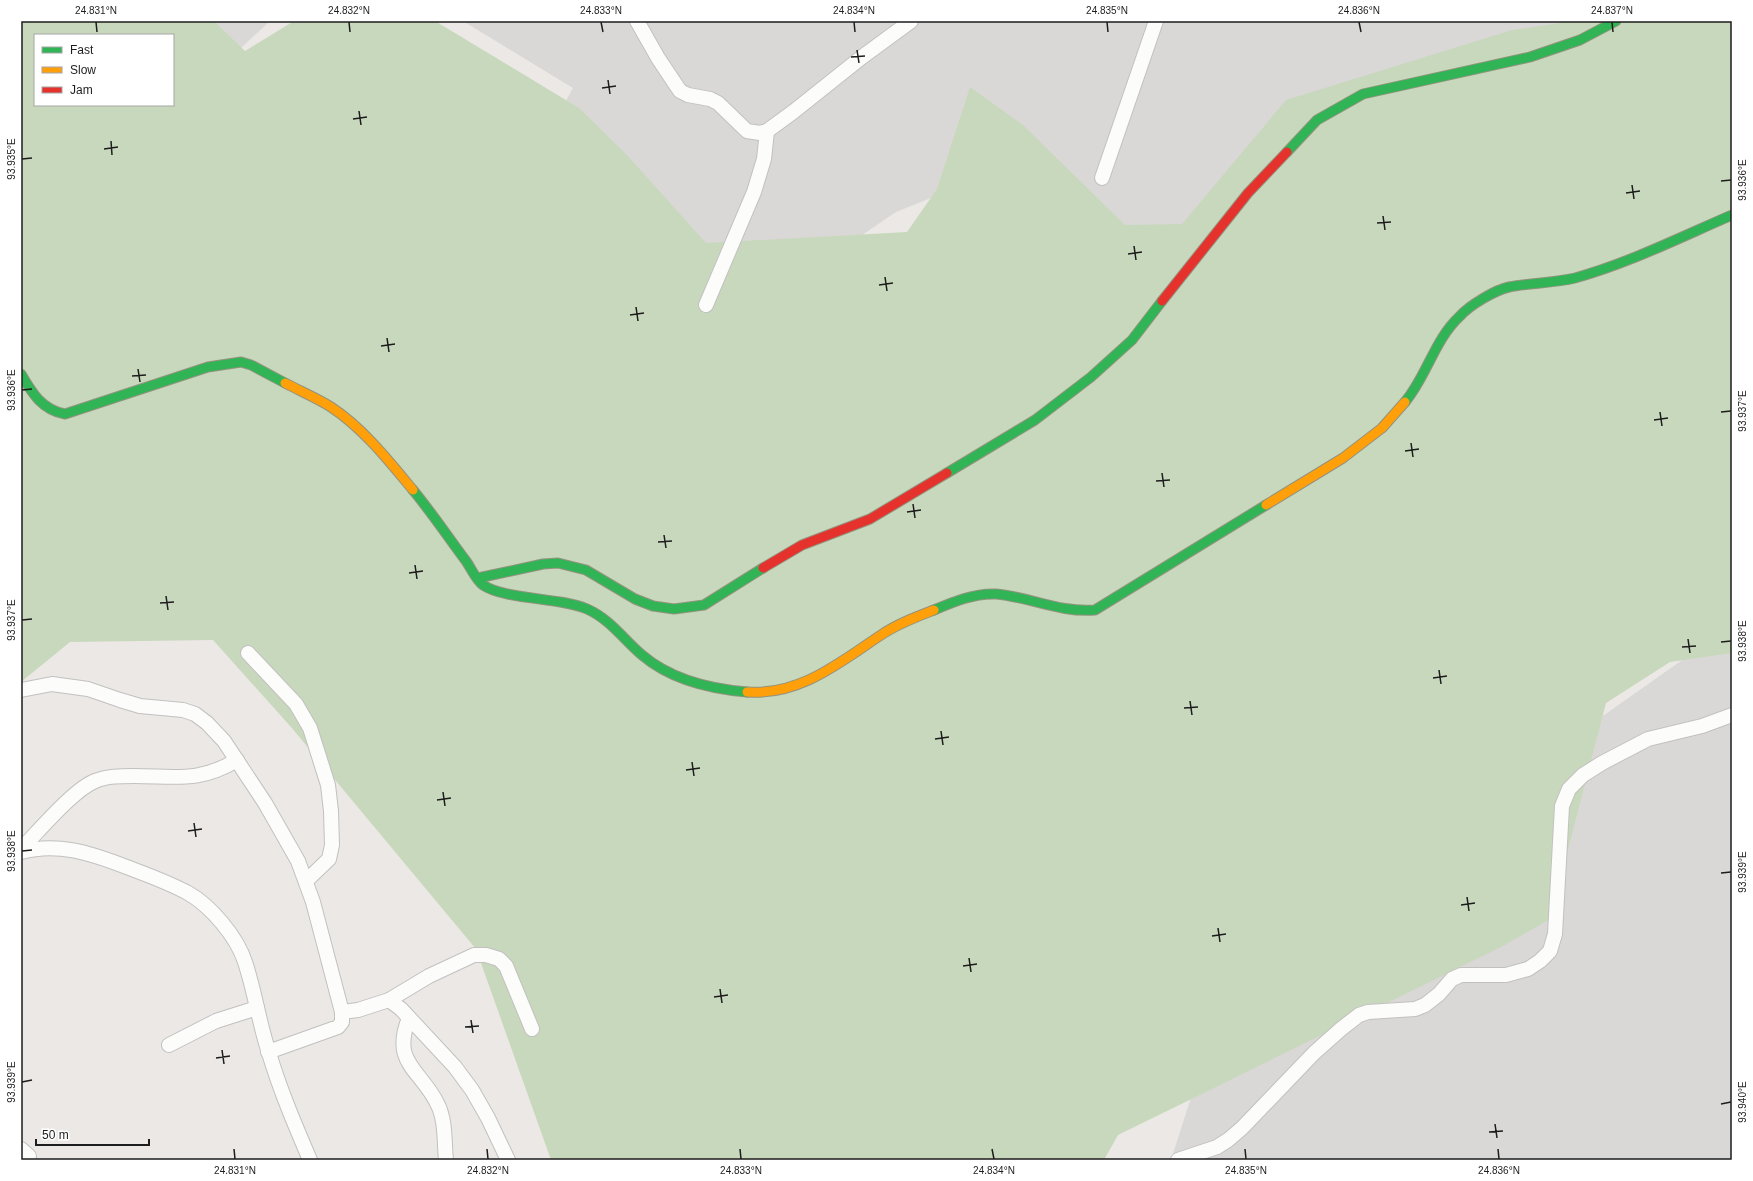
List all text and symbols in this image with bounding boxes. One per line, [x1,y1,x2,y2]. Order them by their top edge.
text: 24.831°N [75,5,117,16]
text: 24.832°N [328,5,370,16]
text: 24.833°N [580,5,622,16]
text: 24.834°N [833,5,875,16]
text: 24.835°N [1086,5,1128,16]
text: 24.836°N [1338,5,1380,16]
text: 24.837°N [1591,5,1633,16]
legend [34,34,174,106]
text: Fast [70,43,94,57]
text: Slow [70,63,96,77]
text: Jam [70,83,93,97]
text: 93.935°E [6,138,17,180]
text: 93.936°E [1737,159,1748,201]
text: 93.936°E [6,369,17,411]
text: 93.937°E [1737,390,1748,432]
text: 93.937°E [6,599,17,641]
text: 93.938°E [1737,620,1748,662]
text: 93.938°E [6,830,17,872]
text: 93.939°E [1737,851,1748,893]
text: 93.939°E [6,1061,17,1103]
text: 93.940°E [1737,1081,1748,1123]
scale bar [36,1121,149,1147]
text: 50 m [42,1128,69,1142]
text: 24.831°N [214,1165,256,1176]
text: 24.832°N [467,1165,509,1176]
text: 24.833°N [720,1165,762,1176]
text: 24.834°N [973,1165,1015,1176]
text: 24.835°N [1225,1165,1267,1176]
text: 24.836°N [1478,1165,1520,1176]

